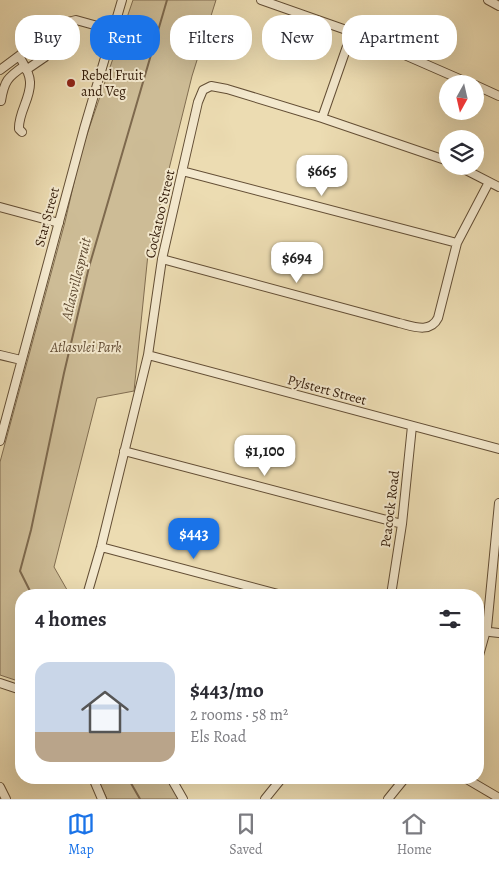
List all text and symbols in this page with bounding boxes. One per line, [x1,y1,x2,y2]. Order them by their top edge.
chip: Buy [15,15,80,60]
chip: Rent [90,15,160,60]
chip: Filters [170,15,252,60]
chip: New [262,15,332,60]
chip: Apartment [342,15,457,60]
place label: Rebel Fruit and Veg [81,66,144,101]
north arrow [439,75,484,120]
map controls [439,75,484,175]
marker: Rebel Fruit and Veg [65,77,77,89]
button: layers [439,130,484,175]
pin: $665 [292,154,352,197]
text: $665 [307,160,337,182]
street label: Cockatoo Street [141,167,180,260]
street label: Star Street [30,185,64,249]
water label: Atlasvillespruit [56,235,96,323]
pin: $694 [267,242,327,284]
text: $694 [282,247,312,269]
park label: Atlasvlei Park [50,338,121,357]
street label: Pylstert Street [285,370,369,410]
pin: $1,100 [224,434,306,477]
text: $1,100 [245,440,285,462]
street label: Peacock Road [376,469,404,549]
pin: $443 [164,518,224,560]
text: $443 [179,523,209,545]
text: 4 homes [35,605,107,633]
icon: filters [436,605,464,633]
text: $443/mo [190,676,264,704]
icon: home [75,682,135,742]
text: 2 rooms · 58 m² [190,704,288,726]
text: Els Road [190,726,246,748]
tab: Map [67,810,95,859]
tab: Saved [229,810,263,859]
tab: Home [397,810,432,859]

